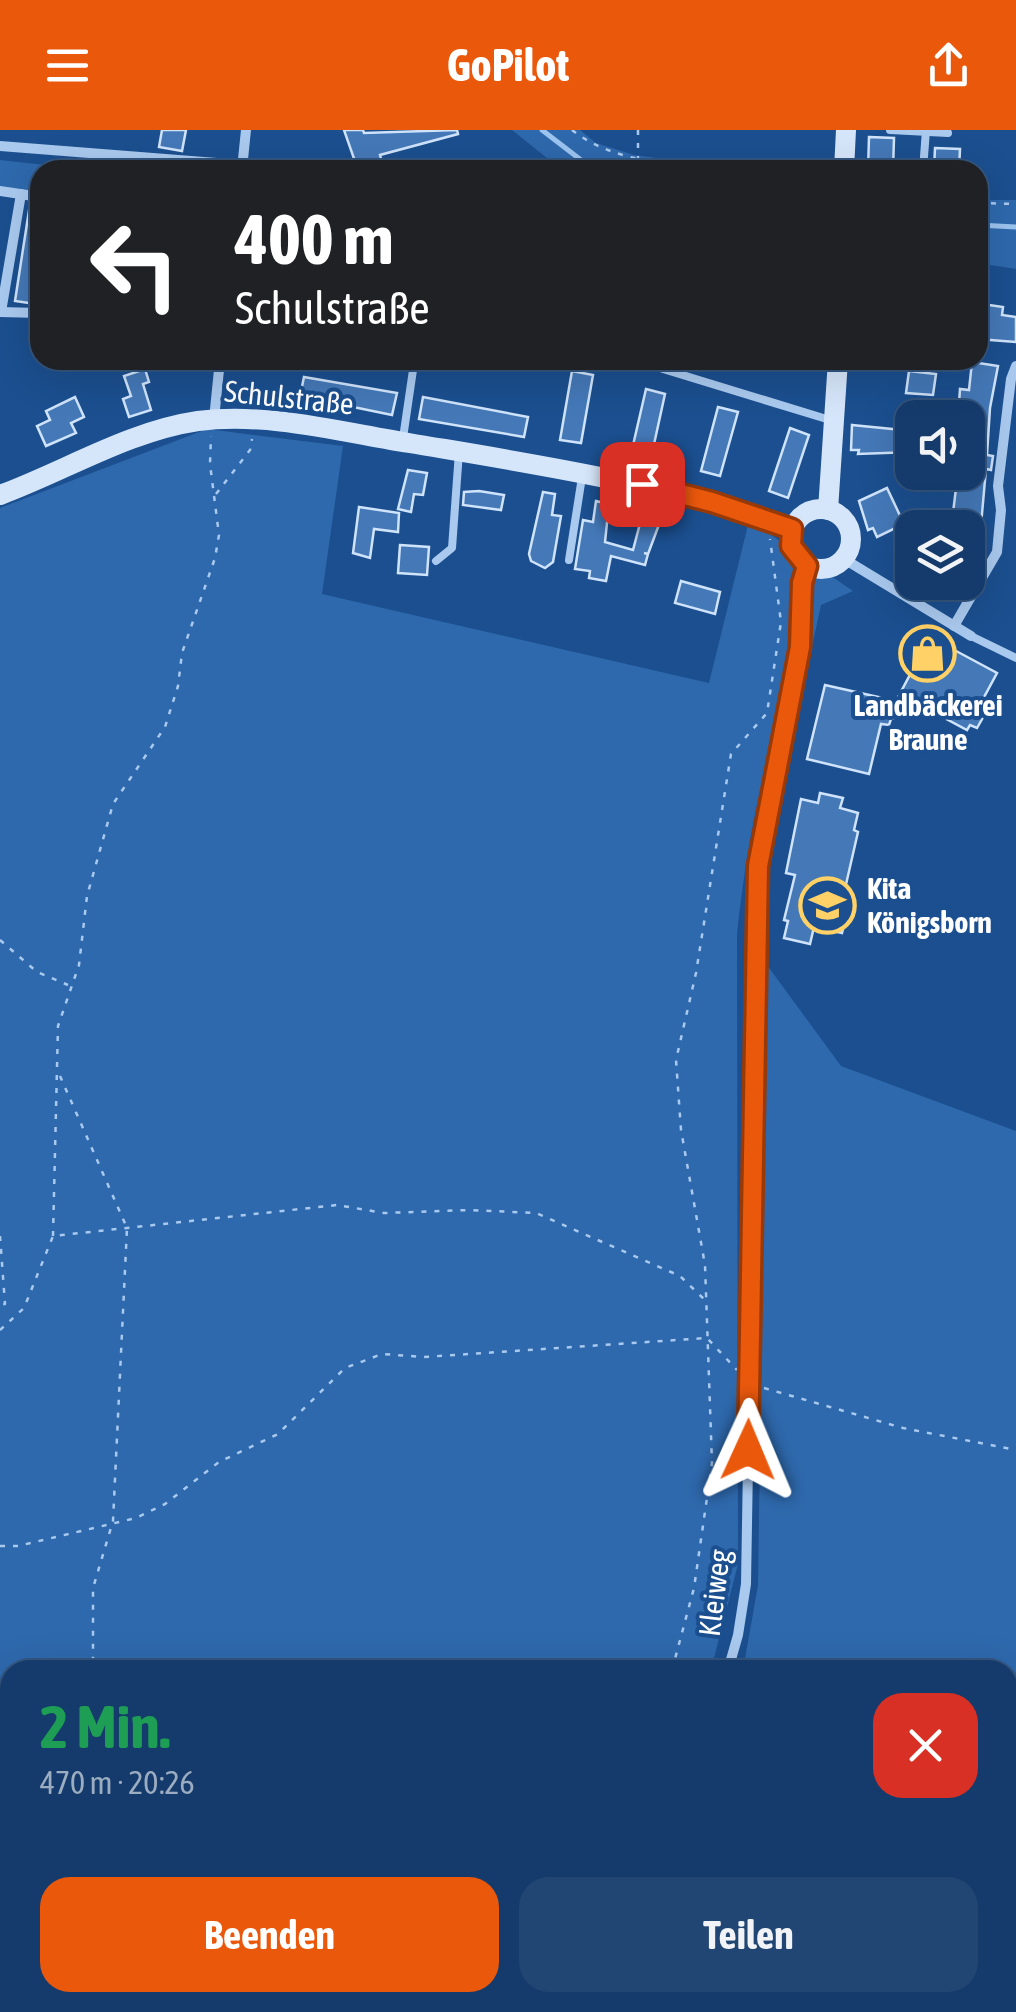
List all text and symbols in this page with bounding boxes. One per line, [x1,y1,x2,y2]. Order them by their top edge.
icon: menu [40,38,95,93]
icon: share [921,38,976,93]
text: GoPilot [447,39,569,91]
text: 400 m [235,199,394,279]
icon: left [70,200,200,330]
text: Schulstraße [235,282,430,334]
street label: Schulstraße [223,373,355,421]
map controls [895,400,985,600]
button: sound [895,400,985,490]
pin [600,442,685,527]
icon: arrive [615,457,670,512]
button: layers [895,510,985,600]
shop icon: Landbäckerei Braune [898,624,958,684]
place label: Landbäckerei Braune [853,688,1003,756]
place label: Kita Königsborn [867,871,992,939]
school or university icon: Kita Königsborn [798,876,858,936]
position arrow [696,1398,800,1502]
street label: Kleiweg [692,1548,736,1638]
text: 2 Min. [40,1692,170,1761]
button: close [873,1693,978,1798]
text: 470 m · 20:26 [40,1764,195,1801]
button: Beenden [40,1877,499,1992]
button: Teilen [519,1877,978,1992]

